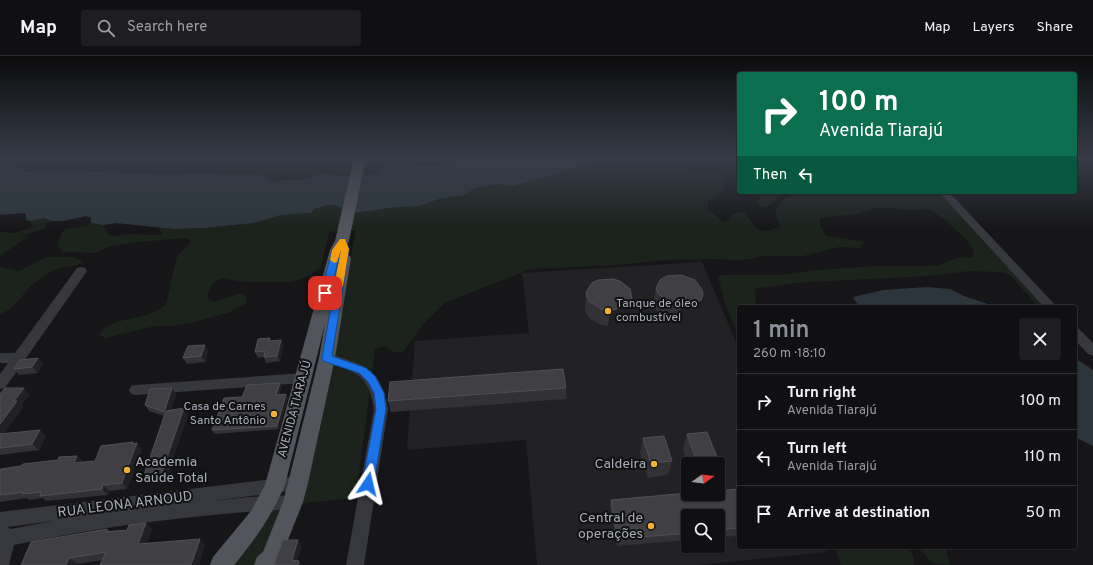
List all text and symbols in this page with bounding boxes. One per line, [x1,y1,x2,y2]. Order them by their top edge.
search box [81,10,361,46]
text: Map [20,16,57,40]
icon: search [95,17,117,39]
text: Search here [127,18,207,37]
text: Map [924,19,950,36]
text: Layers [972,19,1014,36]
text: Share [1036,19,1073,36]
text: 100 m [819,85,899,121]
icon: right [753,88,805,140]
text: Avenida Tiarajú [819,120,943,143]
icon: left [795,164,817,186]
text: Then [753,166,787,185]
pin [308,276,342,310]
icon: arrive [314,282,336,304]
place label: Tanque de óleo combustível [616,296,698,326]
marker: Tanque de óleo combustível [603,306,613,316]
text: 1 min [753,316,810,346]
button: close [1019,318,1061,360]
text: 260 m · 18:10 [753,346,826,362]
street label: AVENIDA TIARAJÚ [274,359,316,459]
text: Turn right [787,384,856,403]
icon: right [753,391,775,413]
text: 100 m [1020,392,1061,411]
place label: Casa de Carnes Santo Antônio [184,399,266,429]
text: Avenida Tiarajú [787,403,877,419]
marker: Casa de Carnes Santo Antônio [269,409,279,419]
text: Turn left [787,440,847,459]
icon: left [753,447,775,469]
text: 110 m [1024,448,1061,467]
place label: Academia Saúde Total [135,454,208,487]
place label: Caldeira [594,456,646,473]
north arrow [681,457,725,501]
map controls [681,457,725,553]
marker: Caldeira [649,459,659,469]
text: Avenida Tiarajú [787,459,877,475]
position arrow [347,463,389,505]
marker: Academia Saúde Total [122,465,132,475]
street label: RUA LEONA ARNOUD [57,488,193,522]
icon: arrive [753,503,775,525]
text: Arrive at destination [787,504,930,523]
text: 50 m [1026,504,1061,523]
button: search [681,509,725,553]
place label: Central de operações [578,510,643,543]
marker: Central de operações [646,521,656,531]

